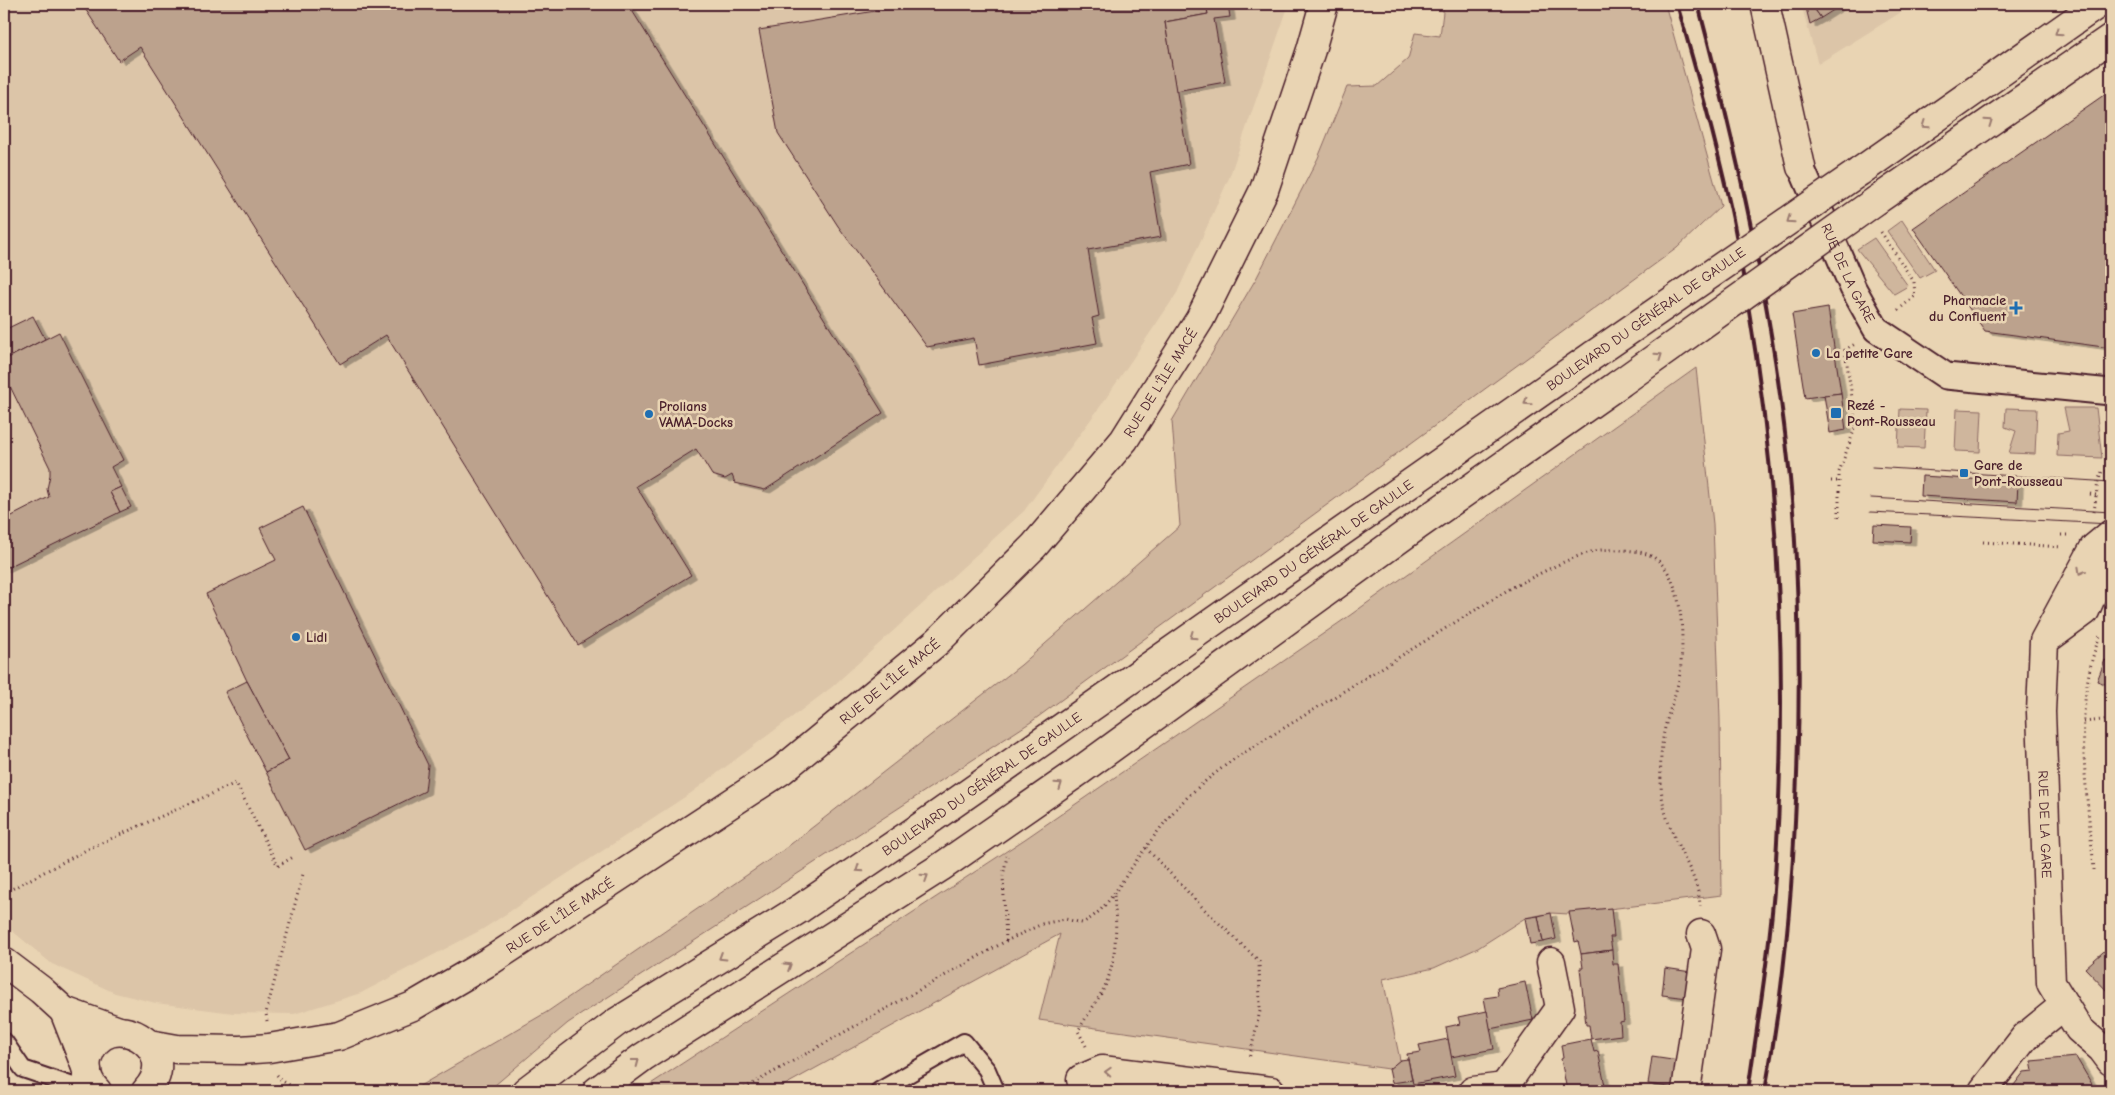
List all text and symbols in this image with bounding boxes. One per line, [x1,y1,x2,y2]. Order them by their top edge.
one-way arrow [2054,26,2064,35]
one-way arrow [1921,119,1931,128]
one-way arrow [1983,119,1993,128]
one-way arrow [1786,214,1795,223]
street label: RUE DE LA GARE [1818,221,1879,326]
street label: BOULEVARD DU GÉNÉRAL DE GAULLE [1543,243,1749,395]
place label: Pharmacie du Confluent [1929,292,2006,325]
marker: Pharmacie du Confluent [2010,302,2022,314]
street label: RUE DE L'ÎLE MACÉ [1120,325,1201,440]
place label: La petite Gare [1826,345,1913,362]
marker: La petite Gare [1810,347,1822,359]
one-way arrow [1653,353,1662,362]
one-way arrow [1523,396,1532,405]
place label: Rezé - Pont-Rousseau [1847,397,1936,430]
place label: Prolians VAMA-Docks [659,398,733,431]
marker: Rezé - Pont-Rousseau [1829,406,1843,420]
marker: Prolians VAMA-Docks [643,408,655,420]
place label: Gare de Pont-Rousseau [1974,457,2063,490]
marker: Gare de Pont-Rousseau [1958,467,1970,479]
street label: BOULEVARD DU GÉNÉRAL DE GAULLE [1211,476,1416,627]
one-way arrow [2077,566,2087,575]
place label: Lidl [306,629,327,646]
one-way arrow [1189,630,1199,639]
marker: Lidl [290,631,302,643]
street label: RUE DE L'ÎLE MACÉ [836,635,943,728]
street label: BOULEVARD DU GÉNÉRAL DE GAULLE [879,708,1085,859]
street label: RUE DE LA GARE [2035,770,2056,879]
one-way arrow [1053,782,1063,791]
one-way arrow [855,863,864,872]
street label: RUE DE L'ÎLE MACÉ [503,874,617,957]
one-way arrow [920,874,929,884]
one-way arrow [719,951,728,960]
one-way arrow [783,962,792,972]
one-way arrow [631,1059,640,1068]
one-way arrow [1103,1066,1111,1077]

